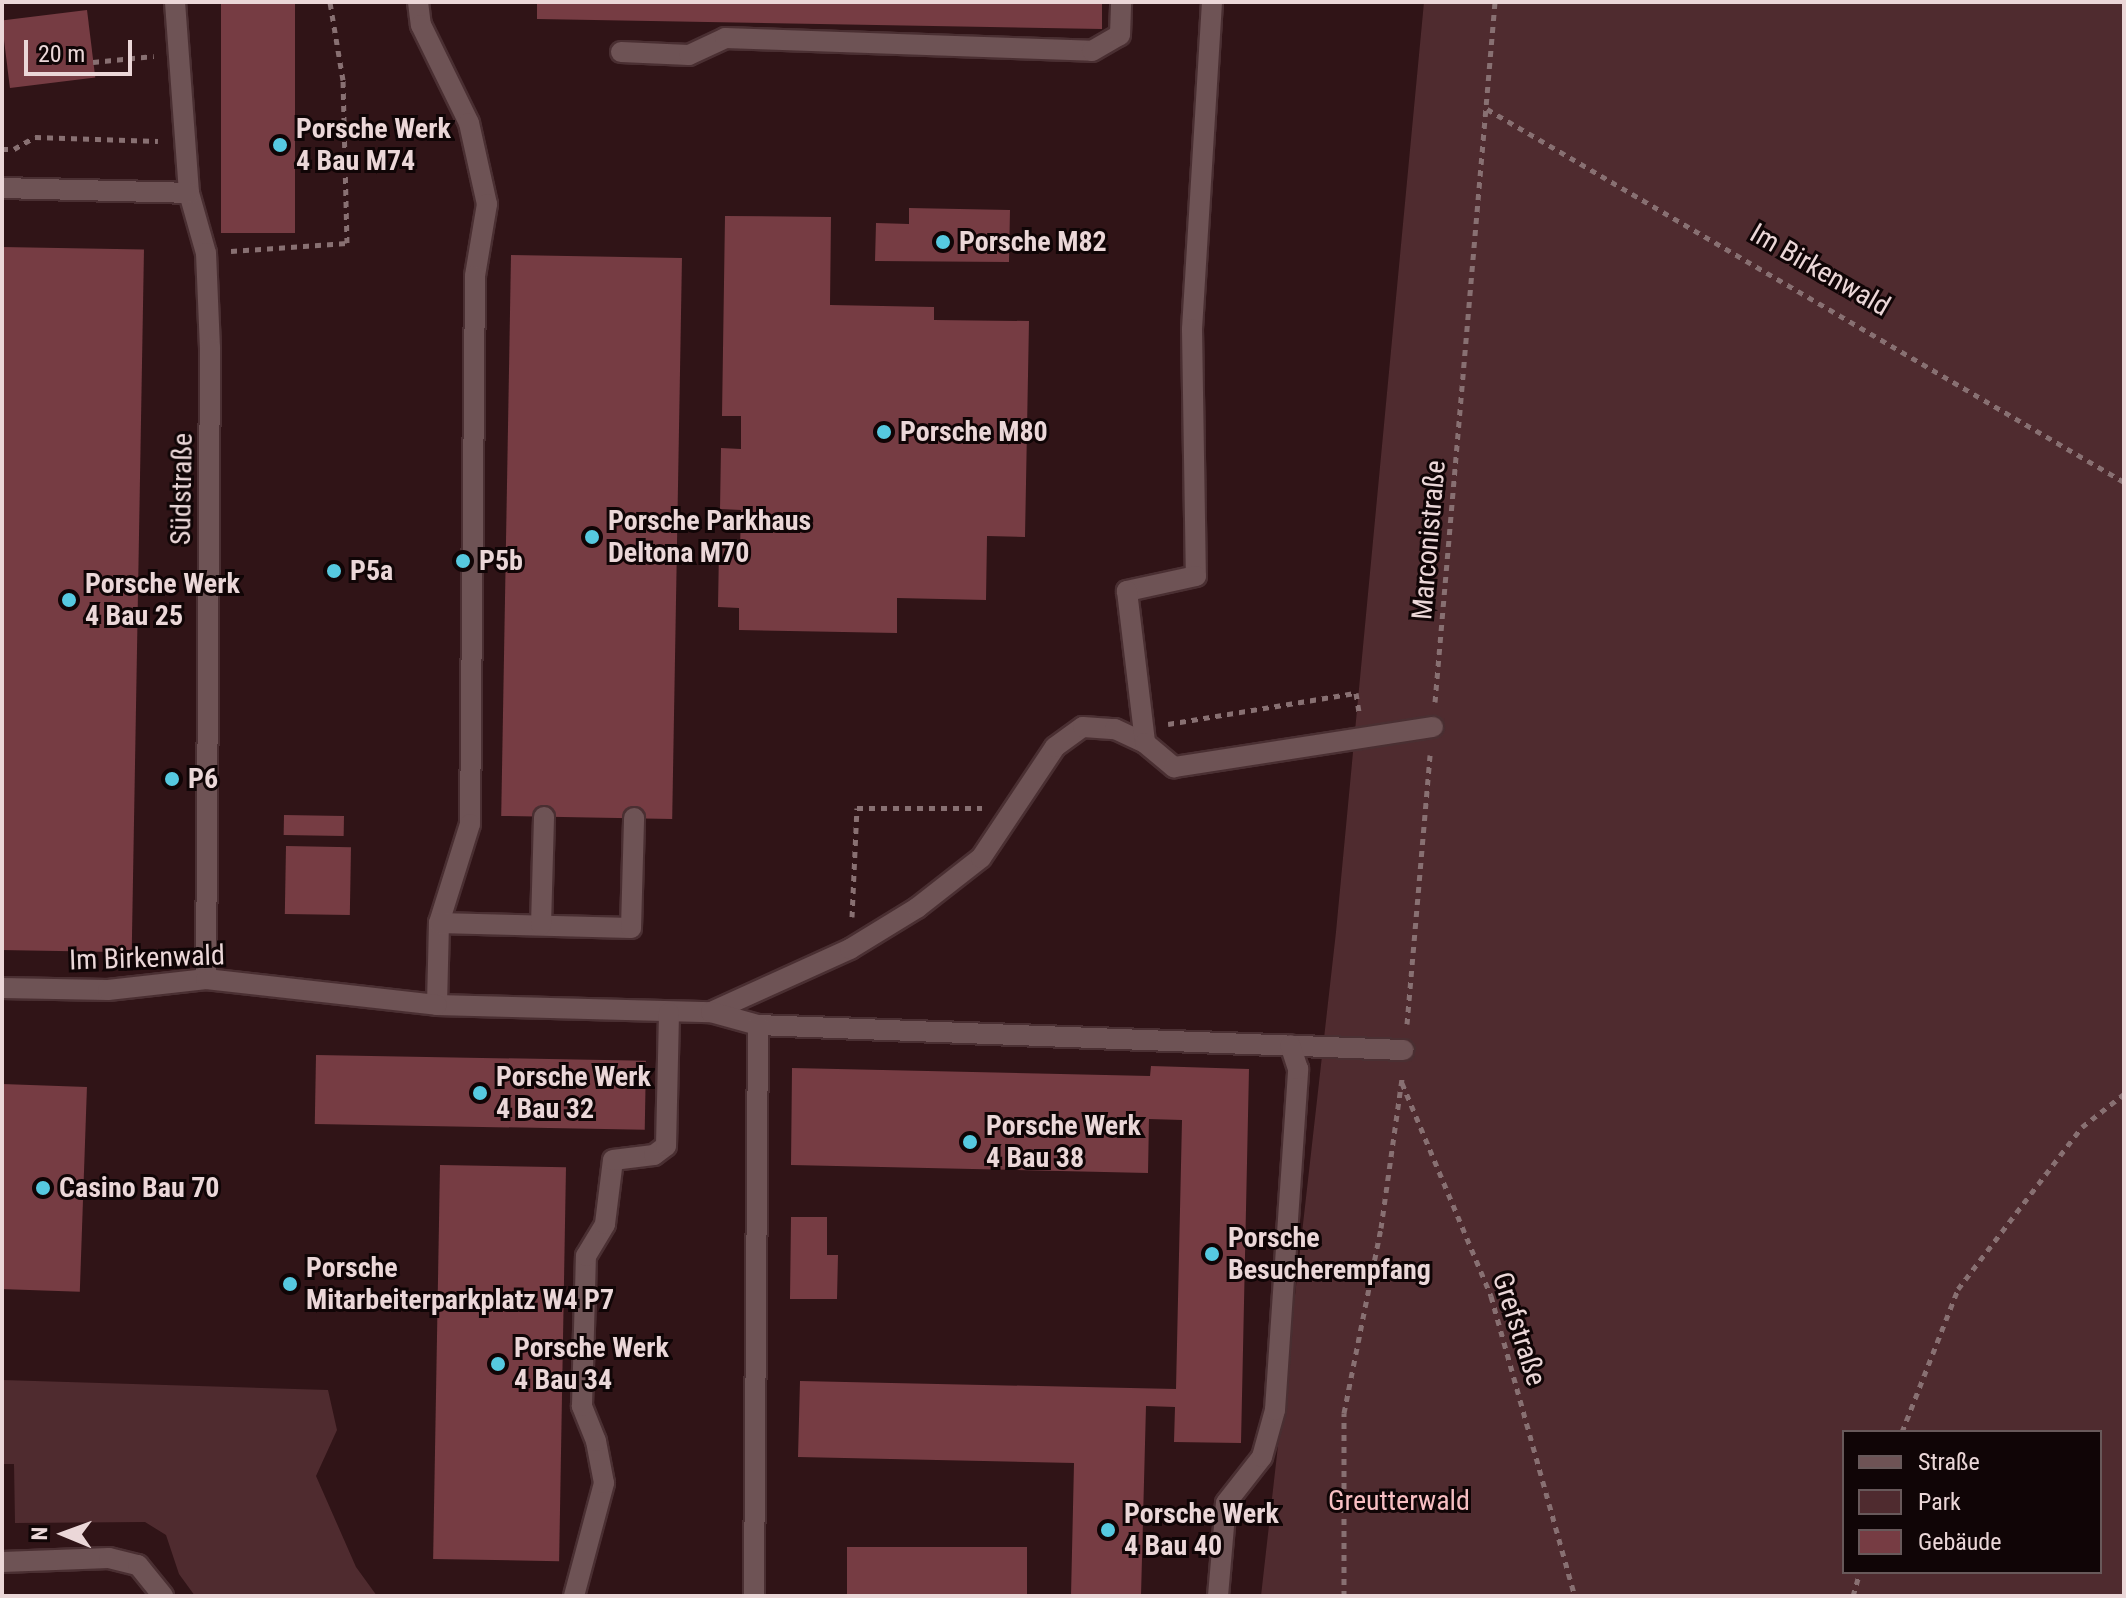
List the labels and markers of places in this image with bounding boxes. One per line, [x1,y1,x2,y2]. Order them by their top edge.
place label: Porsche Werk 4 Bau M74 [296,112,451,178]
marker: Porsche Werk 4 Bau M74 [271,136,289,154]
place label: Porsche M82 [959,225,1107,259]
marker: Porsche M82 [934,233,952,251]
place label: Porsche M80 [900,415,1048,449]
marker: Porsche M80 [875,423,893,441]
place label: Porsche Parkhaus Deltona M70 [608,504,811,570]
marker: Porsche Parkhaus Deltona M70 [583,528,601,546]
place label: P5b [479,544,523,578]
marker: P5b [454,552,472,570]
place label: P5a [350,554,393,588]
marker: P5a [325,562,343,580]
place label: Porsche Werk 4 Bau 25 [85,567,240,633]
marker: Porsche Werk 4 Bau 25 [60,591,78,609]
place label: P6 [188,762,218,796]
marker: P6 [163,770,181,788]
place label: Porsche Werk 4 Bau 32 [496,1060,651,1126]
marker: Porsche Werk 4 Bau 32 [471,1084,489,1102]
place label: Porsche Werk 4 Bau 38 [986,1109,1141,1175]
marker: Porsche Werk 4 Bau 38 [961,1133,979,1151]
place label: Casino Bau 70 [59,1171,220,1205]
marker: Casino Bau 70 [34,1179,52,1197]
place label: Porsche Besucherempfang [1228,1221,1431,1287]
marker: Porsche Besucherempfang [1203,1245,1221,1263]
place label: Porsche Mitarbeiterparkplatz W4 P7 [306,1251,614,1317]
marker: Porsche Mitarbeiterparkplatz W4 P7 [281,1275,299,1293]
place label: Porsche Werk 4 Bau 34 [514,1331,669,1397]
marker: Porsche Werk 4 Bau 34 [489,1355,507,1373]
place label: Porsche Werk 4 Bau 40 [1124,1497,1279,1563]
marker: Porsche Werk 4 Bau 40 [1099,1521,1117,1539]

